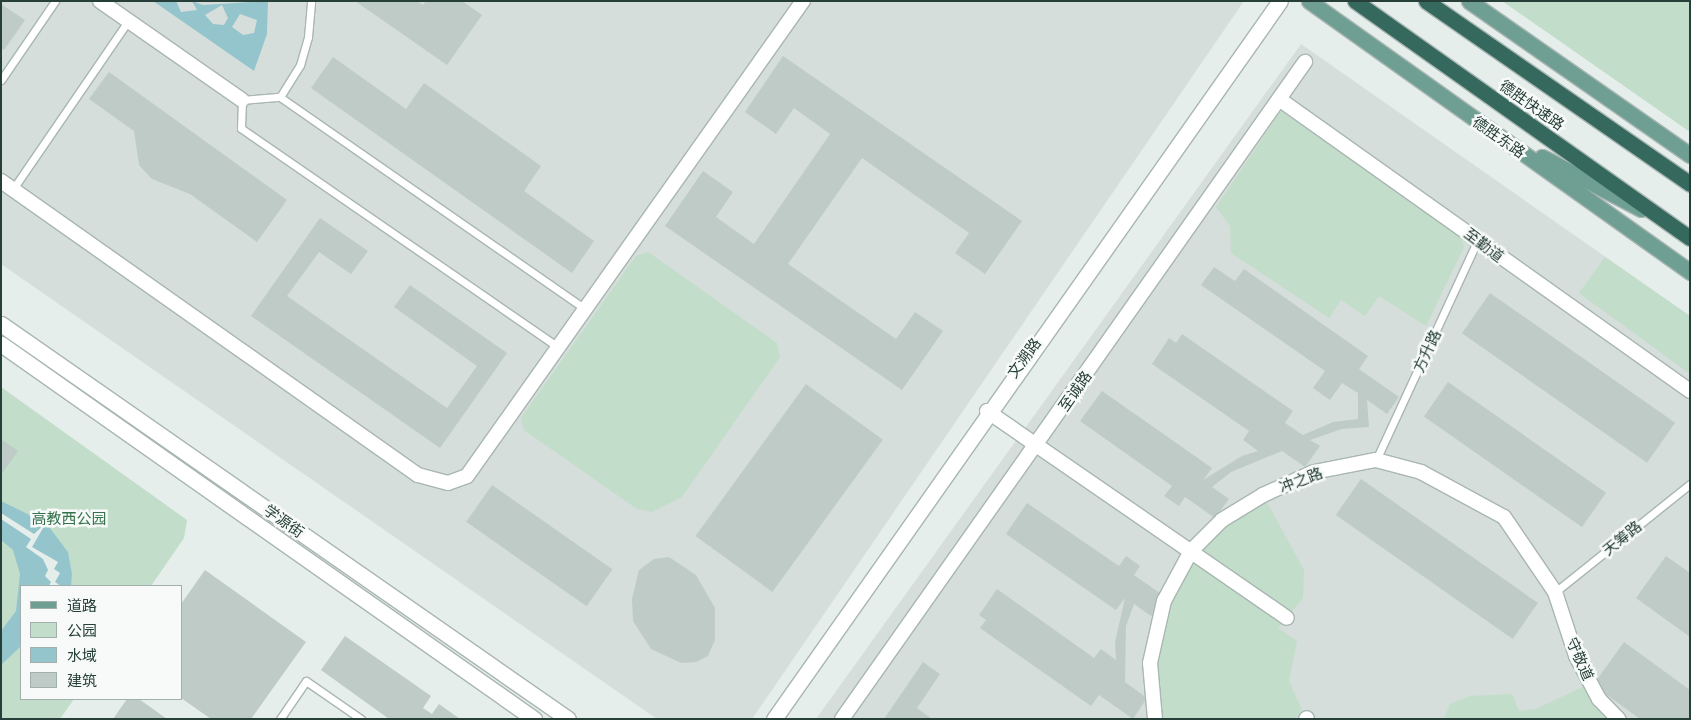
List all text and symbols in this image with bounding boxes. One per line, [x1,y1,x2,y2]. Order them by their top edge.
street label: 德胜快速路 [1496,76,1568,134]
street label: 德胜东路 [1469,112,1529,162]
street label: 至勤道 [1461,224,1507,266]
street label: 方升路 [1409,327,1445,375]
street label: 文溯路 [1003,335,1045,381]
street label: 至诚路 [1055,367,1095,415]
street label: 冲之路 [1277,464,1325,496]
street label: 学源街 [260,501,308,541]
park label: 高教西公园 [32,510,106,528]
street label: 天筹路 [1599,517,1645,559]
legend [20,585,182,700]
text: 道路 [67,597,97,614]
text: 公园 [67,622,97,639]
street label: 守敬道 [1563,635,1597,683]
text: 水域 [67,647,97,664]
text: 建筑 [67,672,97,689]

